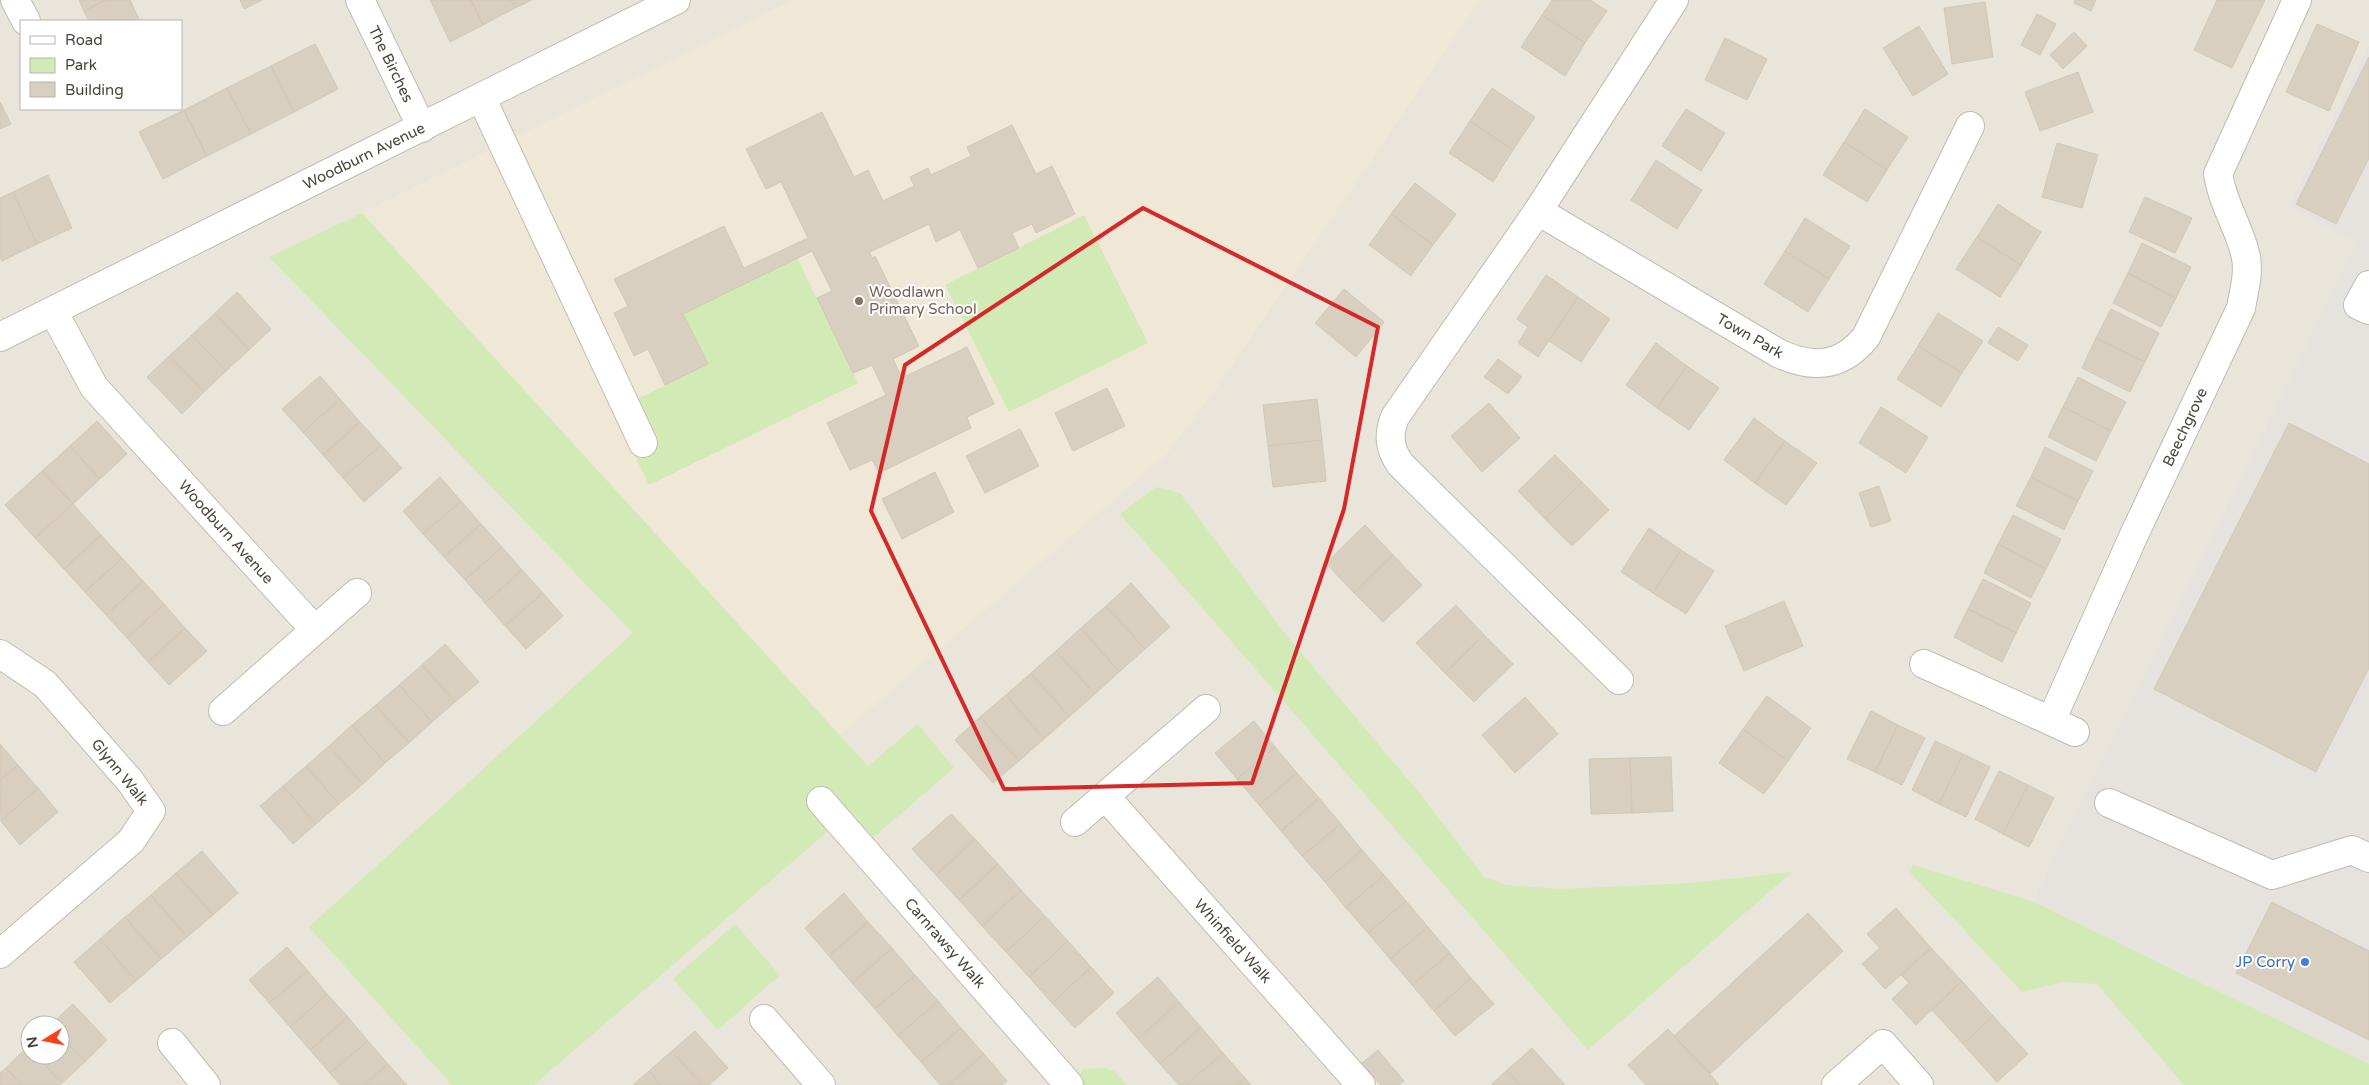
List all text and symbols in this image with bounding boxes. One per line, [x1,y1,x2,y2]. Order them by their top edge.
legend [20,20,182,110]
street label: The Birches [365,23,417,105]
text: Road [65,31,103,49]
text: Park [65,56,97,74]
text: Building [65,81,124,99]
street label: Woodburn Avenue [300,119,428,193]
place label: Woodlawn Primary School [869,283,977,318]
marker: Woodlawn Primary School [853,295,865,307]
street label: Town Park [1713,310,1787,362]
street label: Beechgrove [2159,385,2211,469]
street label: Woodburn Avenue [175,476,277,588]
street label: Glynn Walk [88,735,152,809]
street label: Carnrawsy Walk [901,894,989,992]
street label: Whinfield Walk [1191,895,1275,987]
place label: JP Corry [2235,953,2295,971]
marker: JP Corry [2299,956,2311,968]
north arrow [20,1015,70,1065]
text: N [23,1035,42,1049]

